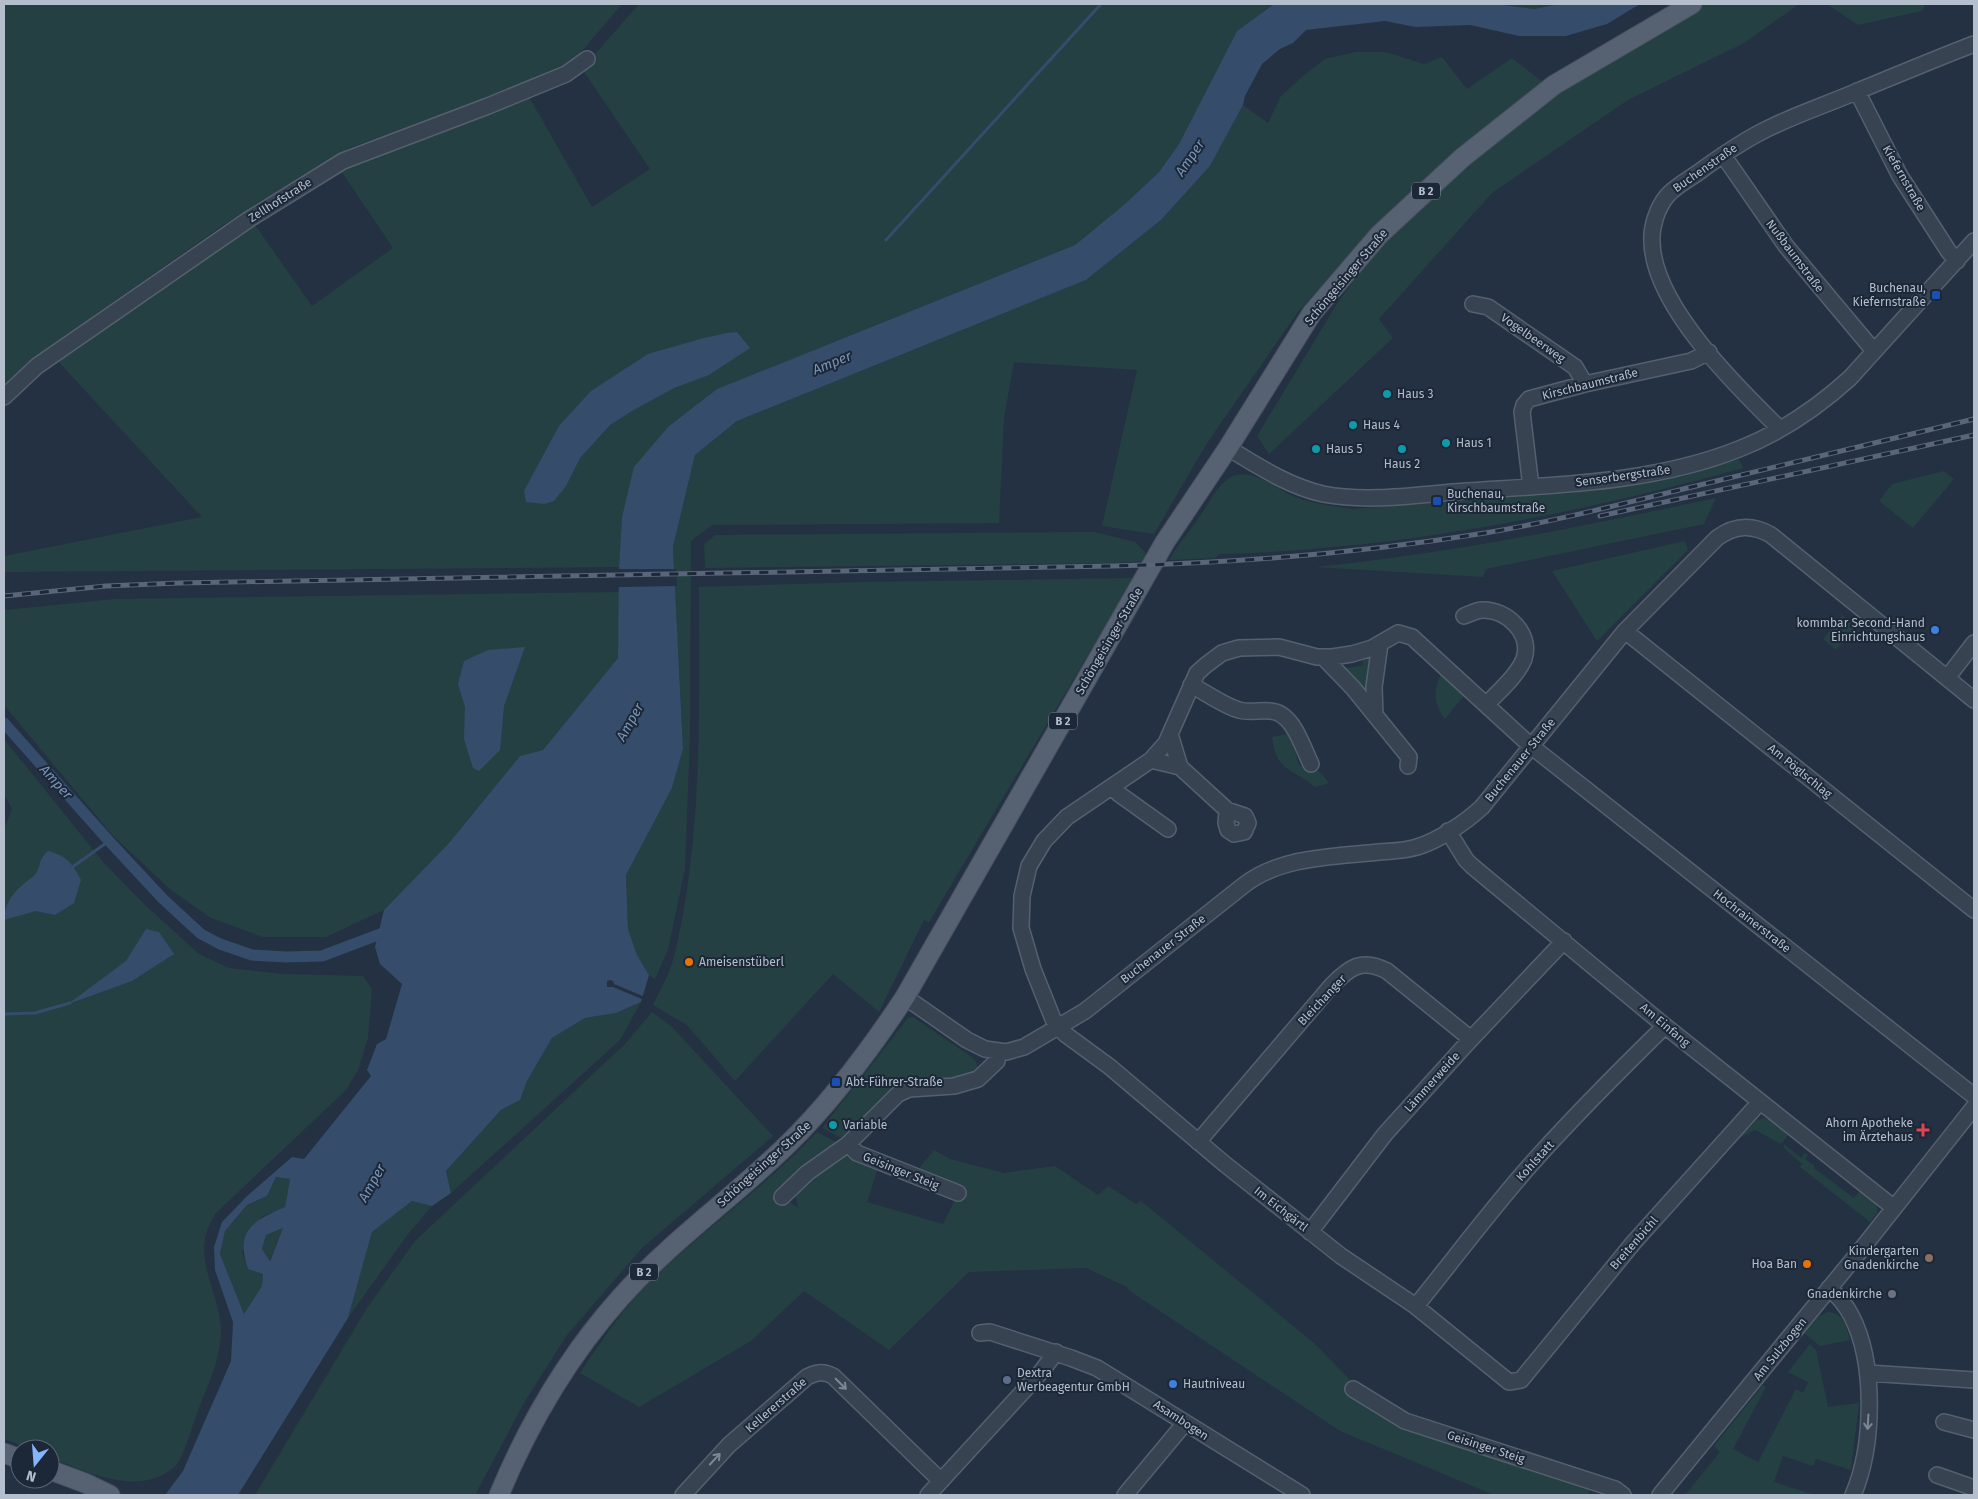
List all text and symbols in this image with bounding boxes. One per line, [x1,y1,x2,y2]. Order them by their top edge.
water label: Amper [1171,136,1209,180]
street label: Buchenstraße [1670,141,1740,195]
street label: Kiefernstraße [1880,143,1928,213]
street label: Zellhofstraße [246,175,314,225]
road number: B 2 [1412,182,1440,200]
street label: Nußbaumstraße [1763,217,1827,295]
street label: Schöngeisinger Straße [1302,226,1390,328]
place label: Buchenau, Kiefernstraße [1853,281,1926,309]
marker: Buchenau, Kiefernstraße [1930,289,1942,301]
street label: Vogelbeerweg [1498,311,1569,366]
water label: Amper [809,347,855,379]
street label: Kirschbaumstraße [1541,365,1639,403]
place label: Haus 3 [1397,387,1433,401]
marker: Haus 3 [1381,388,1393,400]
place label: Haus 4 [1363,418,1400,432]
marker: Haus 4 [1347,419,1359,431]
place label: Haus 1 [1456,436,1492,450]
marker: Haus 1 [1440,437,1452,449]
place label: Haus 5 [1326,442,1362,456]
marker: Haus 5 [1310,443,1322,455]
marker: Haus 2 [1396,443,1408,455]
place label: Haus 2 [1384,457,1420,471]
street label: Senserbergstraße [1575,462,1671,490]
place label: Buchenau, Kirschbaumstraße [1447,487,1545,515]
marker: Buchenau, Kirschbaumstraße [1431,495,1443,507]
street label: Schöngeisinger Straße [1073,585,1145,697]
place label: kommbar Second-Hand Einrichtungshaus [1797,616,1925,644]
marker: kommbar Second-Hand Einrichtungshaus [1929,624,1941,636]
water label: Amper [612,700,648,745]
road number: B 2 [1049,712,1077,729]
street label: Buchenauer Straße [1482,715,1558,805]
street label: Am Pöglschlag [1765,741,1835,802]
water label: Amper [35,761,76,803]
street label: Hochrainerstraße [1710,886,1794,956]
street label: Buchenauer Straße [1118,912,1208,986]
place label: Ameisenstüberl [699,955,784,969]
marker: Ameisenstüberl [683,956,695,968]
street label: Bleichanger [1295,971,1349,1028]
street label: Am Einfang [1637,1000,1693,1050]
street label: Lämmerweide [1401,1049,1463,1115]
place label: Abt-Führer-Straße [846,1075,943,1089]
marker: Abt-Führer-Straße [830,1076,842,1088]
place label: Ahorn Apotheke im Ärztehaus [1826,1116,1913,1144]
street label: Schöngeisinger Straße [714,1118,814,1210]
place label: Variable [843,1118,887,1132]
marker: Variable [827,1119,839,1131]
marker: Ahorn Apotheke im Ärztehaus [1917,1124,1929,1136]
street label: Kohlstatt [1513,1137,1557,1184]
street label: Geisinger Steig [861,1149,942,1193]
water label: Amper [354,1161,390,1206]
street label: Im Eichgärtl [1251,1184,1311,1235]
street label: Breitenbichl [1607,1213,1661,1273]
place label: Kindergarten Gnadenkirche [1844,1244,1919,1272]
marker: Kindergarten Gnadenkirche [1923,1252,1935,1264]
place label: Hoa Ban [1751,1257,1797,1271]
marker: Hoa Ban [1801,1258,1813,1270]
road number: B 2 [630,1264,658,1280]
place label: Gnadenkirche [1807,1287,1882,1301]
marker: Gnadenkirche [1886,1288,1898,1300]
street label: Am Sulzbogen [1750,1315,1810,1383]
place label: Dextra Werbeagentur GmbH [1017,1366,1130,1394]
marker: Dextra Werbeagentur GmbH [1001,1374,1013,1386]
street label: Kellererstraße [743,1375,809,1435]
place label: Hautniveau [1183,1377,1245,1391]
one-way arrow [835,1378,847,1390]
marker: Hautniveau [1167,1378,1179,1390]
street label: Asambogen [1151,1397,1211,1443]
one-way arrow [1864,1414,1873,1430]
street label: Geisinger Steig [1445,1428,1527,1466]
north arrow [10,1439,60,1489]
one-way arrow [709,1453,721,1466]
text: N [24,1466,38,1485]

